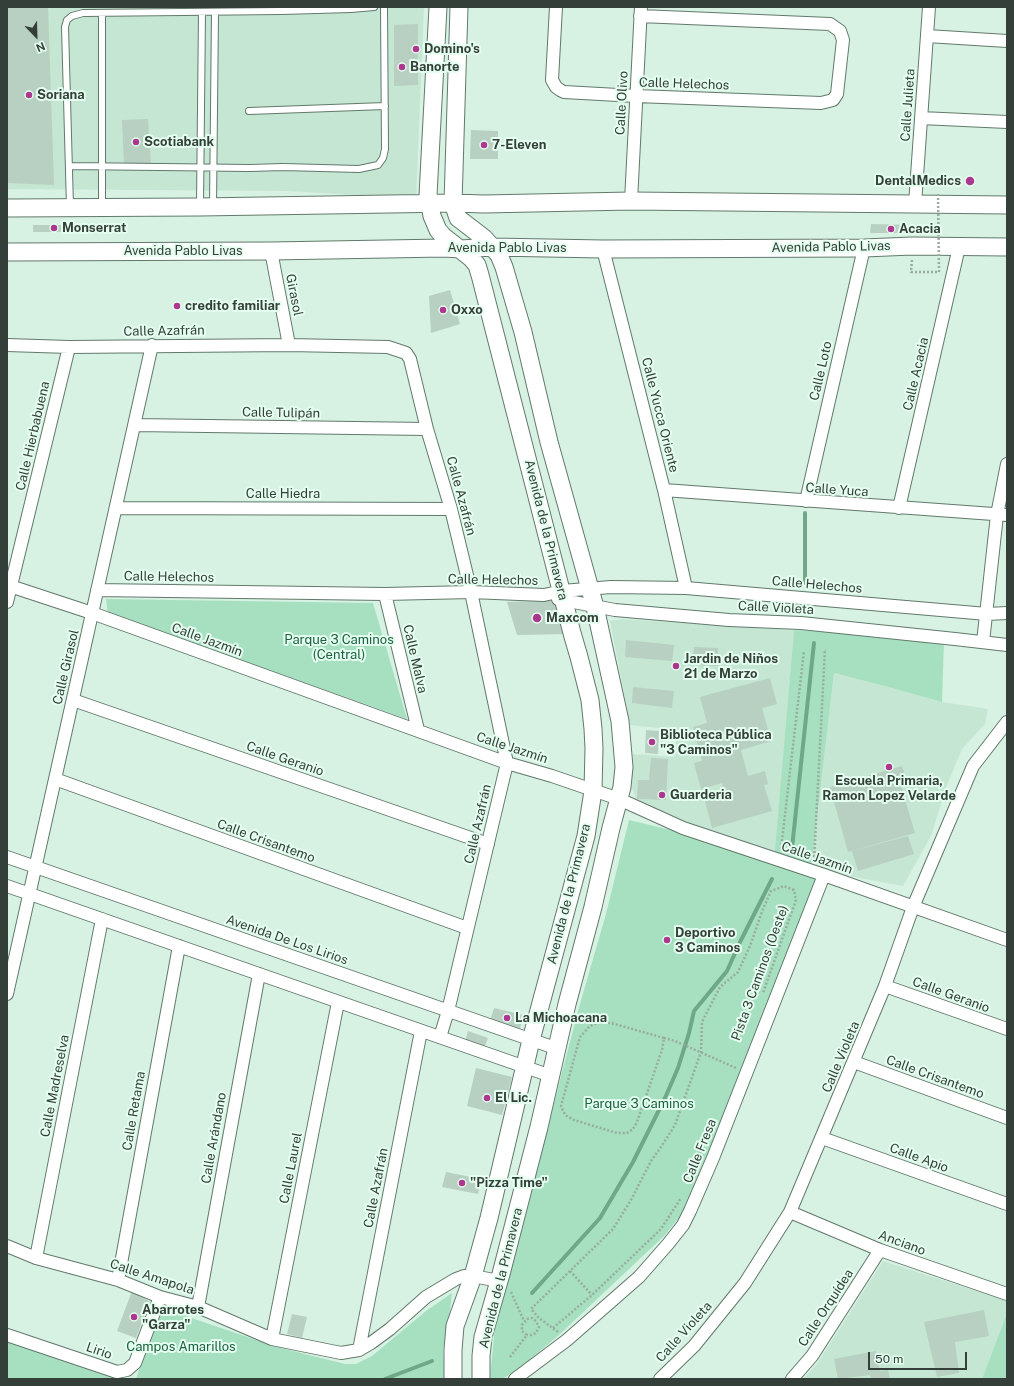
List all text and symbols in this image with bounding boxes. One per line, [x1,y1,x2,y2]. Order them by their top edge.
north arrow [16,16,56,56]
text: N [34,40,47,54]
place label: Domino's [424,41,480,57]
marker: Domino's [411,44,421,54]
place label: Banorte [410,59,459,75]
marker: Banorte [397,62,407,72]
street label: Calle Julieta [898,68,918,142]
street label: Calle Olivo [613,71,631,135]
street label: Calle Helechos [639,75,729,93]
place label: Soriana [37,87,85,103]
marker: Soriana [24,90,34,100]
place label: Scotiabank [144,134,214,150]
marker: Scotiabank [131,137,141,147]
place label: 7-Eleven [492,137,546,153]
marker: 7-Eleven [479,140,489,150]
place label: DentalMedics [875,173,961,189]
marker: DentalMedics [964,175,976,187]
place label: Monserrat [62,220,126,236]
place label: Acacia [899,221,941,237]
marker: Monserrat [49,223,59,233]
marker: Acacia [886,224,896,234]
street label: Avenida Pablo Livas [771,238,891,256]
street label: Avenida Pablo Livas [447,240,567,256]
street label: Avenida Pablo Livas [123,243,243,259]
street label: Girasol [282,273,306,317]
place label: credito familiar [185,298,280,314]
marker: credito familiar [172,301,182,311]
place label: Oxxo [451,302,483,318]
marker: Oxxo [438,305,448,315]
street label: Calle Azafrán [123,322,205,340]
street label: Calle Acacia [900,336,932,412]
street label: Calle Loto [807,340,835,402]
street label: Calle Yucca Oriente [638,356,682,474]
street label: Calle Hierbabuena [13,380,53,492]
street label: Calle Tulipán [242,405,320,421]
street label: Calle Azafrán [443,455,479,537]
street label: Avenida de la Primavera [521,458,571,602]
street label: Calle Yuca [805,480,869,500]
street label: Calle Hiedra [246,486,320,502]
street label: Calle Helechos [124,568,214,586]
street label: Calle Helechos [448,571,538,589]
street label: Calle Helechos [771,573,863,597]
street label: Calle Violeta [738,598,814,618]
place label: Maxcom [546,610,599,626]
marker: Maxcom [531,612,543,624]
street label: Calle Jazmín [169,620,245,660]
street label: Calle Malva [400,623,430,695]
street label: Calle Girasol [50,628,82,706]
park label: Parque 3 Caminos (Central) [284,632,394,663]
place label: Jardin de Niños 21 de Marzo [684,651,778,682]
marker: Jardin de Niños 21 de Marzo [671,661,681,671]
place label: Biblioteca Pública "3 Caminos" [660,727,772,758]
street label: Calle Jazmín [474,729,550,767]
marker: Biblioteca Pública "3 Caminos" [647,737,657,747]
street label: Calle Geranio [244,738,326,780]
marker: Escuela Primaria, Ramon Lopez Velarde [884,762,894,772]
place label: Escuela Primaria, Ramon Lopez Velarde [822,773,956,804]
street label: Calle Azafrán [461,783,495,865]
place label: Guarderia [670,787,732,803]
marker: Guarderia [657,790,667,800]
street label: Calle Crisantemo [215,816,317,866]
street label: Avenida de la Primavera [544,822,594,966]
street label: Calle Jazmín [779,839,855,877]
street label: Pista 3 Caminos (Oeste) [728,903,792,1043]
street label: Avenida De Los Lirios [224,912,350,968]
place label: Deportivo 3 Caminos [675,925,740,956]
marker: Deportivo 3 Caminos [662,935,672,945]
street label: Calle Geranio [910,974,992,1016]
place label: La Michoacana [515,1010,607,1026]
marker: La Michoacana [502,1013,512,1023]
street label: Calle Violeta [819,1019,863,1095]
street label: Calle Madreselva [37,1033,73,1139]
street label: Calle Crisantemo [884,1052,986,1102]
street label: Calle Retama [119,1070,149,1152]
place label: El Lic. [495,1090,532,1106]
street label: Calle Arándano [198,1091,230,1185]
marker: El Lic. [482,1093,492,1103]
park label: Parque 3 Caminos [584,1096,694,1112]
street label: Calle Fresa [680,1117,720,1185]
street label: Calle Laurel [276,1131,306,1205]
street label: Calle Apio [887,1140,951,1176]
street label: Calle Azafrán [361,1147,391,1229]
place label: "Pizza Time" [470,1175,548,1191]
marker: "Pizza Time" [457,1178,467,1188]
street label: Avenida de la Primavera [476,1206,526,1350]
street label: Anciano [876,1227,928,1259]
street label: Calle Amapola [108,1256,196,1298]
street label: Calle Orquídea [795,1266,857,1350]
street label: Calle Violeta [653,1298,715,1366]
place label: Abarrotes "Garza" [142,1302,204,1333]
marker: Abarrotes "Garza" [129,1312,139,1322]
street label: Lirio [84,1339,114,1363]
park label: Campos Amarillos [126,1339,236,1355]
scale bar [870,1344,969,1370]
text: 50 m [875,1352,903,1366]

